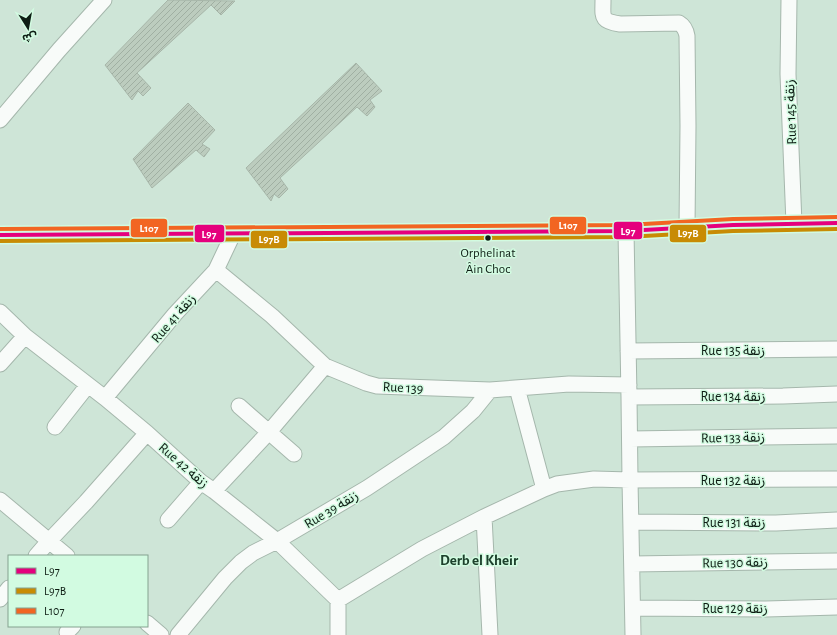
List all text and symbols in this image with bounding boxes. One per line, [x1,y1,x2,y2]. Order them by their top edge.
north arrow [8,8,48,48]
text: ش [21,30,38,44]
street label: Rue 145 زنقة [783,79,800,145]
line badge: L107 [549,216,587,235]
line badge: L107 [130,218,168,238]
text: L107 [558,220,578,231]
line badge: L97 [613,221,643,240]
text: L107 [139,223,159,234]
line badge: L97 [194,224,225,243]
line badge: L97B [669,224,707,243]
text: L97 [621,226,636,237]
text: L97B [677,228,699,239]
text: L97 [202,229,217,240]
line badge: L97B [250,230,288,249]
marker: Orphelinat Âin Choc [483,233,493,243]
text: L97B [258,234,280,245]
place label: Orphelinat Âin Choc [460,247,516,276]
street label: Rue 41 زنقة [149,292,199,346]
street label: Rue 135 زنقة [701,344,765,359]
street label: Rue 139 [382,380,424,396]
street label: Rue 134 زنقة [700,390,766,405]
street label: Rue 133 زنقة [701,430,765,447]
street label: Rue 42 زنقة [155,440,211,492]
street label: Rue 132 زنقة [701,474,765,489]
street label: Rue 39 زنقة [302,488,361,532]
street label: Rue 131 زنقة [702,516,766,531]
district label: Derb el Kheir [440,553,519,568]
legend [8,555,148,627]
street label: Rue 130 زنقة [702,555,768,572]
text: L97 [44,565,60,577]
text: L97B [44,585,66,597]
street label: Rue 129 زنقة [702,602,768,617]
text: L107 [44,605,64,617]

